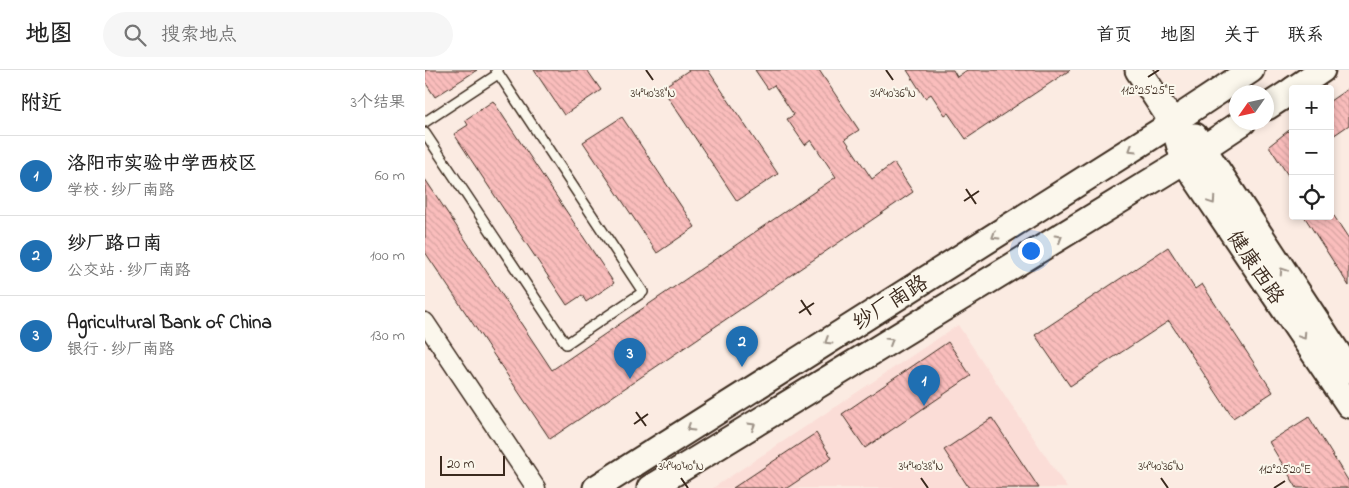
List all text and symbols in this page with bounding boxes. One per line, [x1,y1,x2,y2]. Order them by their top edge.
search box [103,12,453,57]
text: 地图 [25,18,73,53]
icon: search [121,21,149,49]
text: 搜索地点 [161,22,237,49]
text: 首页 [1096,23,1132,49]
text: 地图 [1160,23,1196,49]
text: 关于 [1224,23,1260,49]
text: 联系 [1288,23,1324,49]
text: 112°25'25"E [1121,82,1175,100]
text: 34°40'38"N [631,85,675,103]
text: 34°40'36"N [870,85,916,103]
north arrow [1229,85,1274,130]
map controls [1289,85,1334,220]
button: + [1289,85,1334,130]
text: 附近 [20,89,62,119]
text: 3个结果 [350,91,405,115]
button: − [1289,130,1334,175]
one-way arrow [1129,143,1138,152]
text: 洛阳市实验中学西校区 [67,151,257,178]
text: 1 [33,164,39,188]
text: 60 m [375,164,405,188]
button: locate [1289,175,1334,220]
text: 学校 · 纱厂南路 [67,179,174,203]
one-way arrow [1206,196,1215,205]
street label: 健康西路 [1218,225,1290,311]
one-way arrow [991,230,1000,239]
text: 纱厂路口南 [67,231,162,258]
one-way arrow [1053,235,1062,244]
your location [1018,238,1044,264]
text: 2 [32,244,40,268]
text: 100 m [370,244,405,268]
text: 公交站 · 纱厂南路 [67,259,190,283]
one-way arrow [1280,267,1289,277]
street label: 纱厂南路 [847,269,935,339]
text: Agricultural Bank of China [67,310,272,337]
text: 3 [33,324,39,348]
text: 130 m [370,324,405,348]
pin: 2 [726,326,758,367]
one-way arrow [1297,330,1306,340]
one-way arrow [824,335,833,345]
text: 银行 · 纱厂南路 [67,338,174,362]
pin: 3 [614,338,646,379]
one-way arrow [885,338,894,348]
pin: 1 [908,365,940,406]
one-way arrow [687,422,696,431]
one-way arrow [746,423,755,432]
scale bar [440,453,505,476]
text: 20 m [447,454,474,475]
text: 34°40'40"N [658,458,704,476]
text: 34°40'38"N [899,458,943,476]
text: 34°40'36"N [1138,458,1184,476]
text: 112°25'20"E [1259,461,1311,479]

